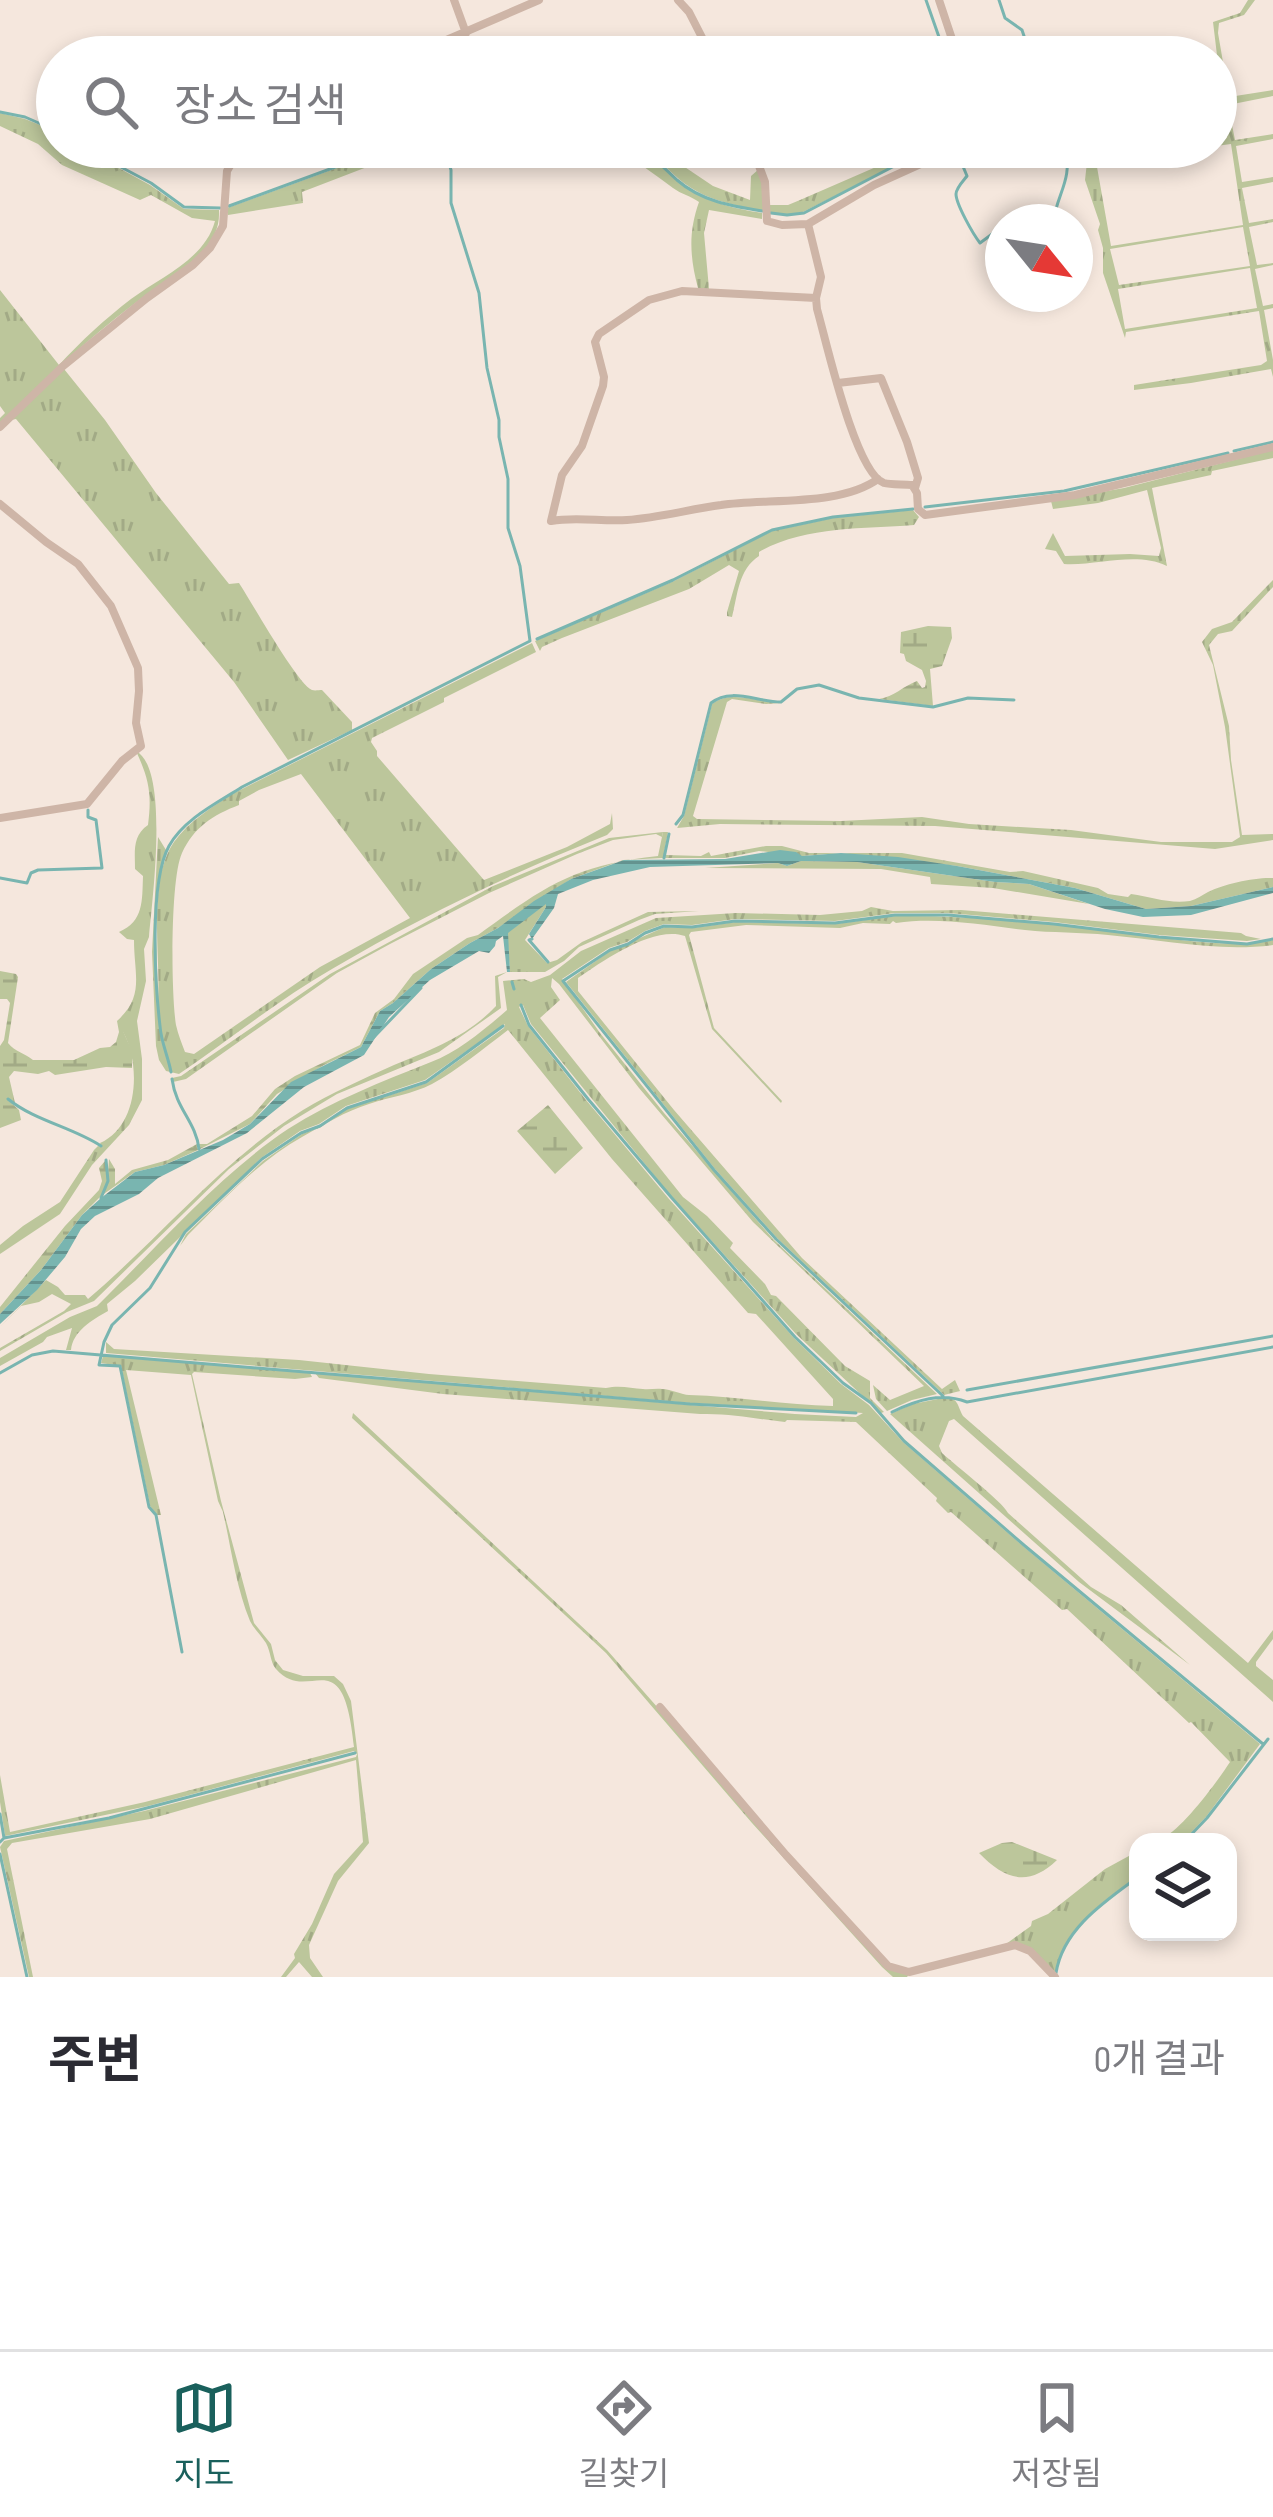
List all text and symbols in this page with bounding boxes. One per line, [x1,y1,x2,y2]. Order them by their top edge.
search box [36,36,1237,168]
icon: search [78,69,144,135]
text: 장소 검색 [174,80,347,135]
north arrow [985,204,1093,312]
map controls [1129,1833,1237,1941]
button: layers [1129,1833,1237,1941]
text: 주변 [48,2031,142,2092]
text: 0개 결과 [1094,2037,1225,2084]
tab: 지도 [171,2375,237,2495]
tab: 길찾기 [578,2375,669,2495]
tab: 저장됨 [1011,2375,1102,2495]

